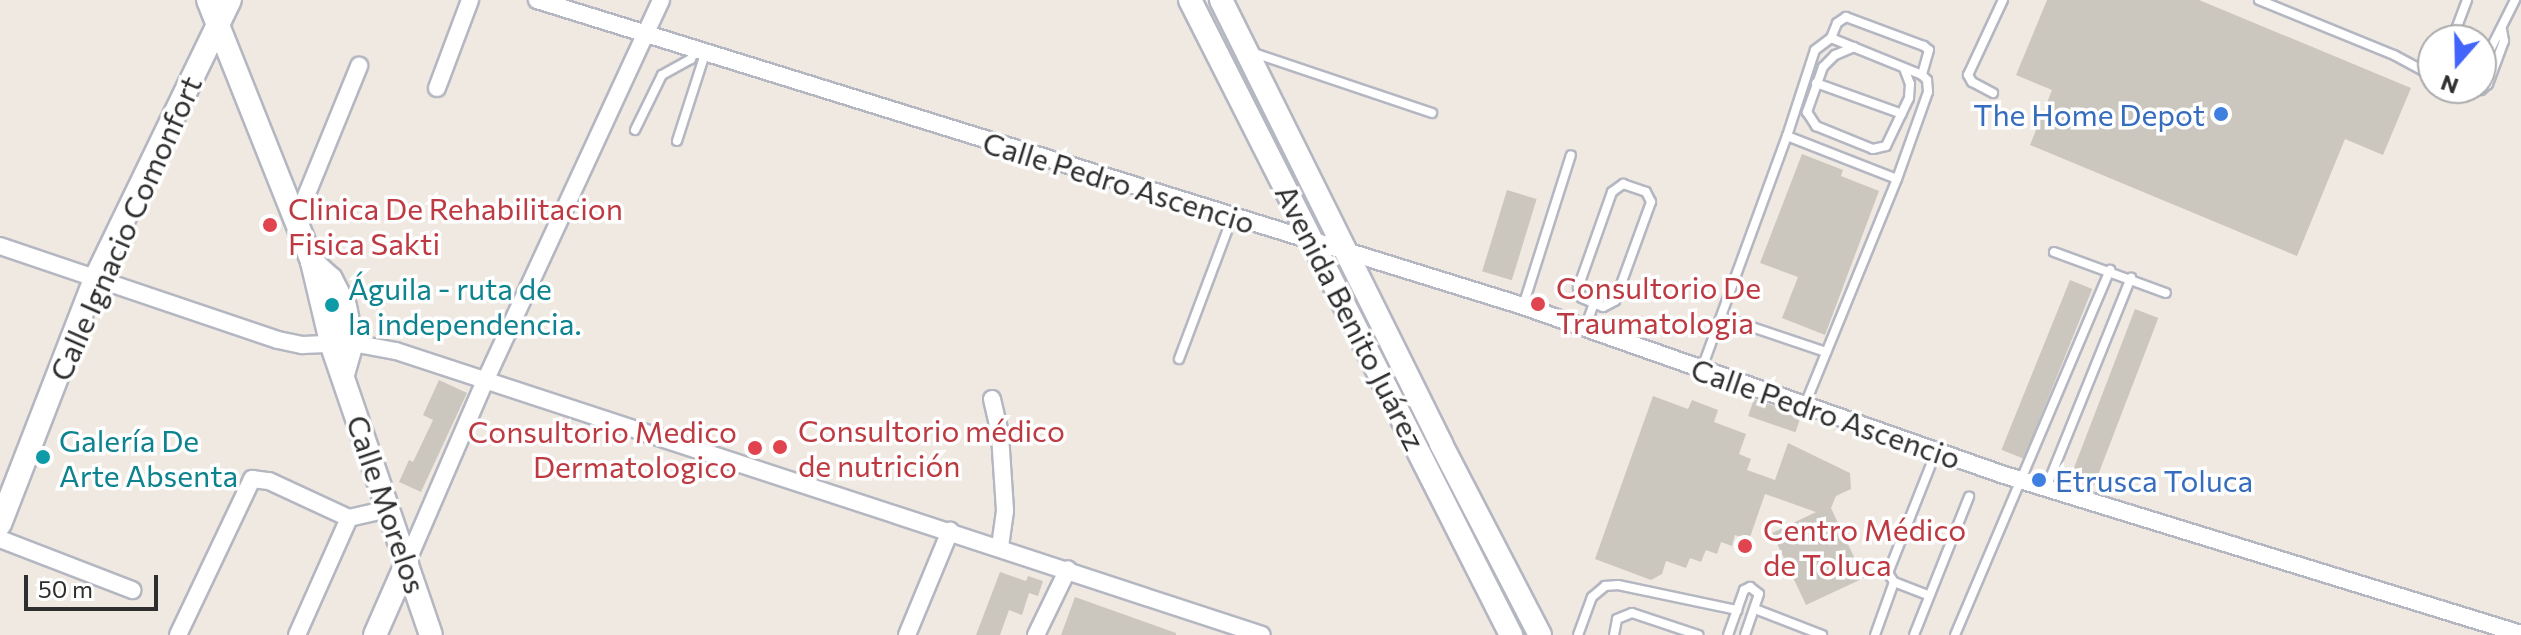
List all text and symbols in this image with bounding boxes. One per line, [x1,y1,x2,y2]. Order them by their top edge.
north arrow [2417,24,2497,104]
street label: Calle Ignacio Comonfort [41,70,209,386]
text: N [2437,70,2462,101]
place label: The Home Depot [1973,96,2205,132]
marker: The Home Depot [2212,105,2230,123]
street label: Calle Pedro Ascencio [979,124,1259,240]
street label: Avenida Benito Juárez [1268,178,1434,456]
place label: Clinica De Rehabilitacion Fisica Sakti [288,190,623,260]
marker: Clinica De Rehabilitacion Fisica Sakti [259,214,281,236]
place label: Consultorio De Traumatologia [1556,269,1761,340]
place label: Águila - ruta de la independencia. [348,270,582,340]
marker: Consultorio De Traumatologia [1527,293,1549,315]
marker: Águila - ruta de la independencia. [323,296,341,314]
street label: Calle Pedro Ascencio [1687,350,1965,476]
street label: Calle Morelos [340,410,434,598]
place label: Consultorio médico de nutrición [798,412,1065,482]
place label: Consultorio Medico Dermatologico [468,413,737,484]
place label: Galería De Arte Absenta [59,422,238,492]
marker: Consultorio médico de nutrición [769,436,791,458]
marker: Consultorio Medico Dermatologico [744,437,766,459]
marker: Galería De Arte Absenta [34,448,52,466]
place label: Etrusca Toluca [2055,462,2253,498]
marker: Etrusca Toluca [2030,471,2048,489]
place label: Centro Médico de Toluca [1763,511,1966,582]
marker: Centro Médico de Toluca [1734,535,1756,557]
scale bar [28,559,162,609]
text: 50 m [38,574,93,603]

